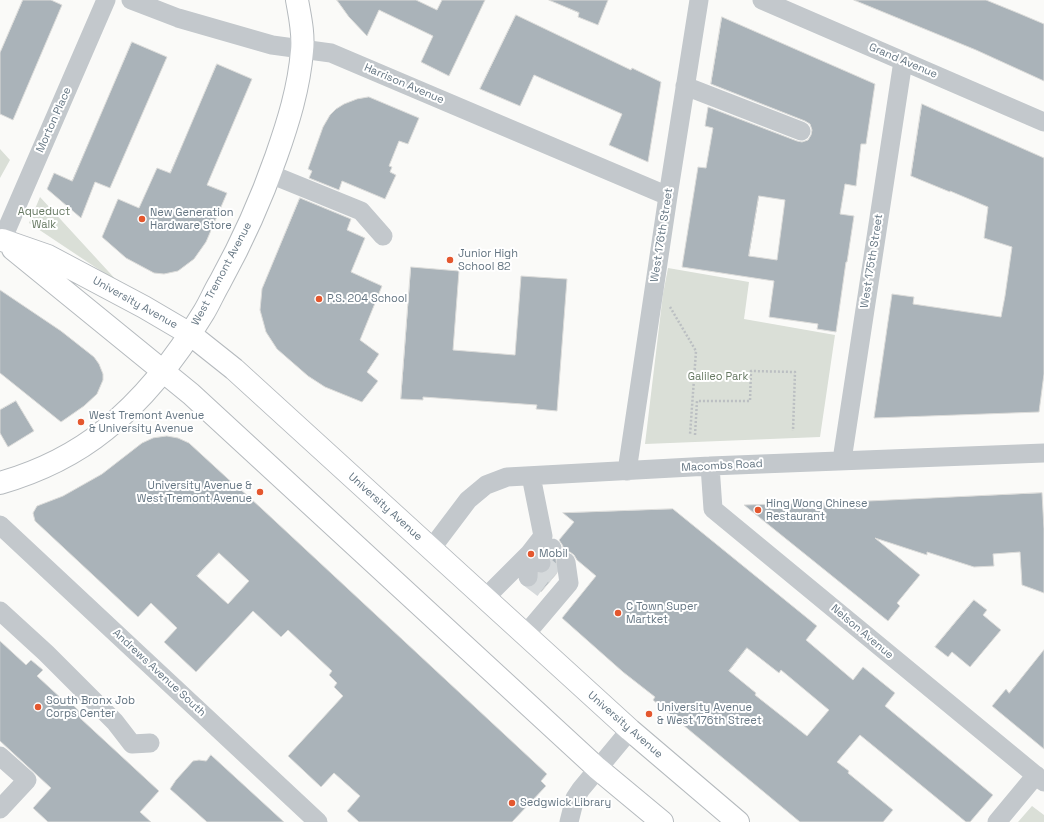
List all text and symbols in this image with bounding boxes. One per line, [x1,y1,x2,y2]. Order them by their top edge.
street label: Grand Avenue [867,41,939,81]
street label: Harrison Avenue [362,61,446,107]
street label: Morton Place [34,85,74,155]
street label: West 176th Street [648,187,676,283]
park label: Aqueduct Walk [18,205,70,231]
place label: New Generation Hardware Store [150,206,234,232]
street label: West 175th Street [858,213,886,309]
marker: New Generation Hardware Store [137,214,147,224]
street label: West Tremont Avenue [189,220,255,328]
place label: Junior High School 82 [458,247,518,273]
marker: Junior High School 82 [445,255,455,265]
street label: University Avenue [90,274,180,332]
place label: P.S. 204 School [327,292,407,306]
marker: P.S. 204 School [314,294,324,304]
park label: Galileo Park [688,370,748,384]
place label: West Tremont Avenue & University Avenue [89,409,204,435]
marker: West Tremont Avenue & University Avenue [76,417,86,427]
street label: Macombs Road [681,457,763,475]
street label: University Avenue [345,470,425,544]
place label: University Avenue & West Tremont Avenue [137,479,252,505]
marker: University Avenue & West Tremont Avenue [255,487,265,497]
place label: Hing Wong Chinese Restaurant [766,497,868,523]
marker: Hing Wong Chinese Restaurant [753,505,763,515]
place label: Mobil [539,547,568,561]
marker: Mobil [526,549,536,559]
place label: C Town Super Martket [626,600,698,626]
street label: Nelson Avenue [828,602,896,662]
marker: C Town Super Martket [613,608,623,618]
street label: Andrews Avenue South [110,626,208,720]
street label: University Avenue [585,689,665,761]
place label: South Bronx Job Corps Center [46,694,135,720]
place label: University Avenue & West 176th Street [657,701,762,727]
marker: South Bronx Job Corps Center [33,702,43,712]
marker: University Avenue & West 176th Street [644,709,654,719]
place label: Sedgwick Library [520,796,611,810]
marker: Sedgwick Library [507,798,517,808]

